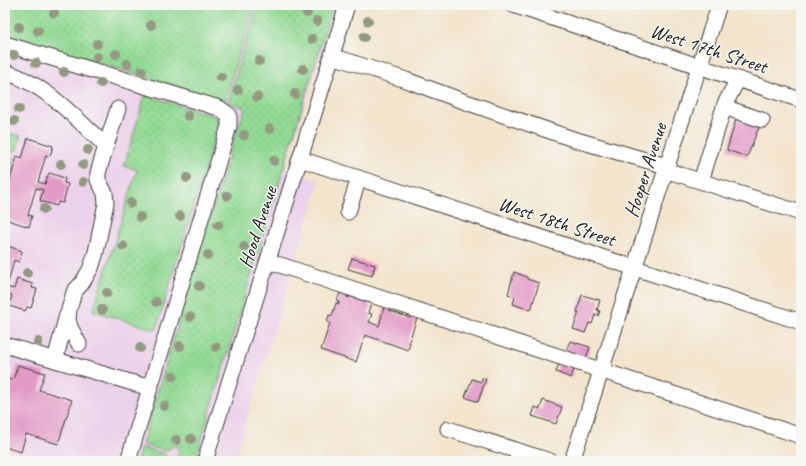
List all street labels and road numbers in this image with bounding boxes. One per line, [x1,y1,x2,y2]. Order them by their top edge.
street label: West 17th Street [647,18,773,80]
street label: Hooper Avenue [619,118,673,220]
street label: Hood Avenue [233,182,283,271]
street label: West 18th Street [495,191,621,253]

